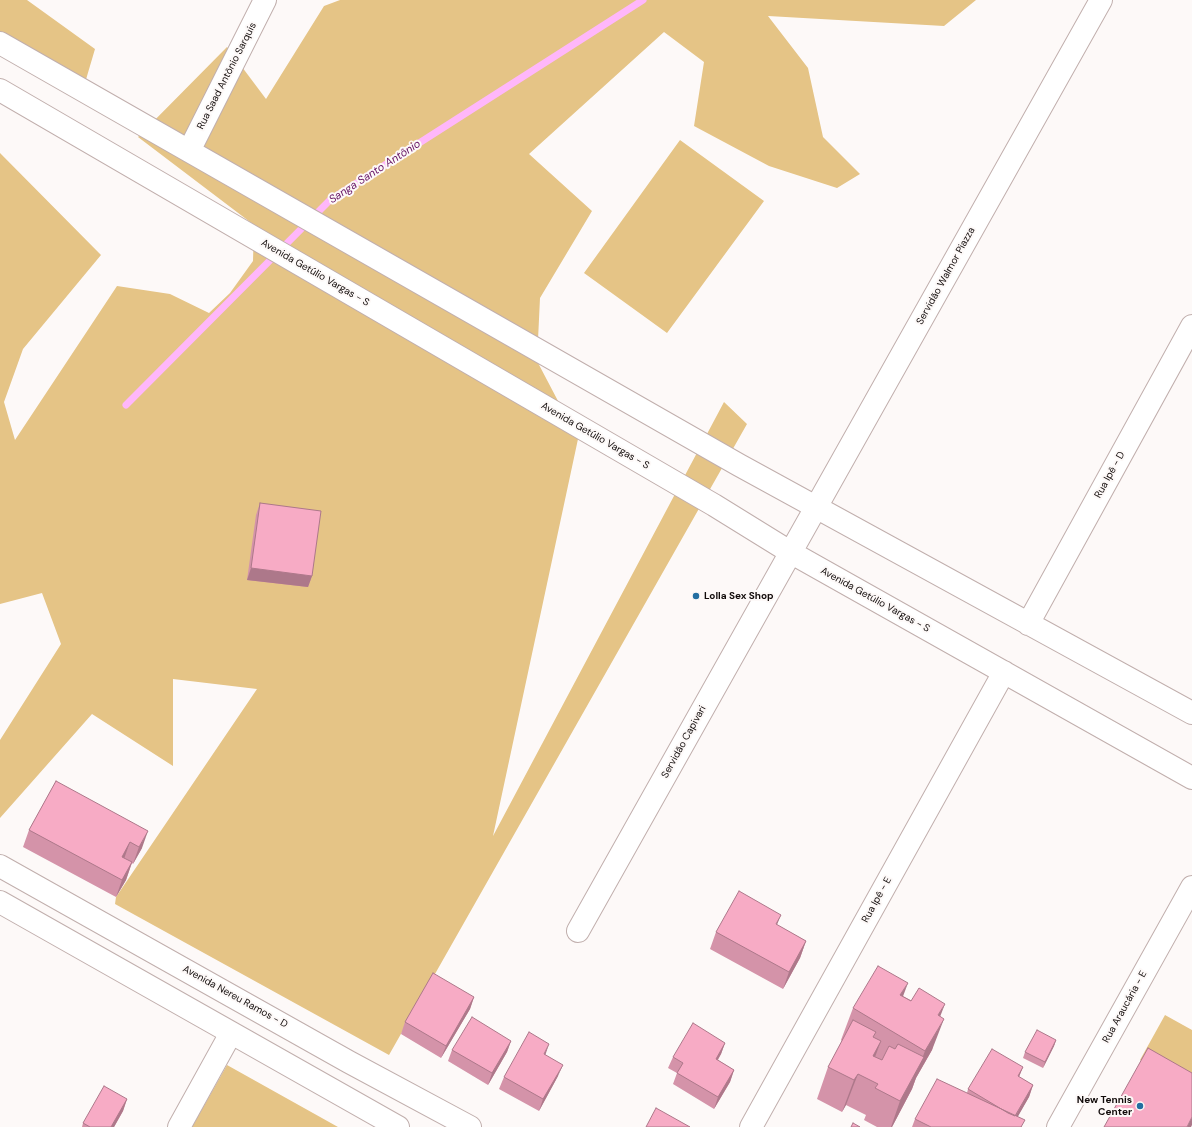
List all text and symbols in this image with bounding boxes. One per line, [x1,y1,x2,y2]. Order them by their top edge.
street label: Rua Saad Antônio Sarquis [195,21,259,131]
water label: Sanga Santo Antônio [327,137,423,207]
street label: Servidão Walmor Piazza [914,225,978,327]
street label: Avenida Getúlio Vargas - S [259,237,371,309]
street label: Avenida Getúlio Vargas - S [539,400,651,472]
street label: Rua Ipê - D [1092,449,1128,501]
street label: Avenida Getúlio Vargas - S [818,565,932,635]
place label: Lolla Sex Shop [704,590,774,602]
marker: Lolla Sex Shop [691,591,701,601]
street label: Servidão Capivari [659,704,709,780]
street label: Rua Ipê - E [860,875,894,925]
street label: Avenida Nereu Ramos - D [180,963,290,1031]
street label: Rua Araucária - E [1100,969,1150,1045]
place label: New Tennis Center [1077,1094,1132,1118]
marker: New Tennis Center [1135,1101,1145,1111]

